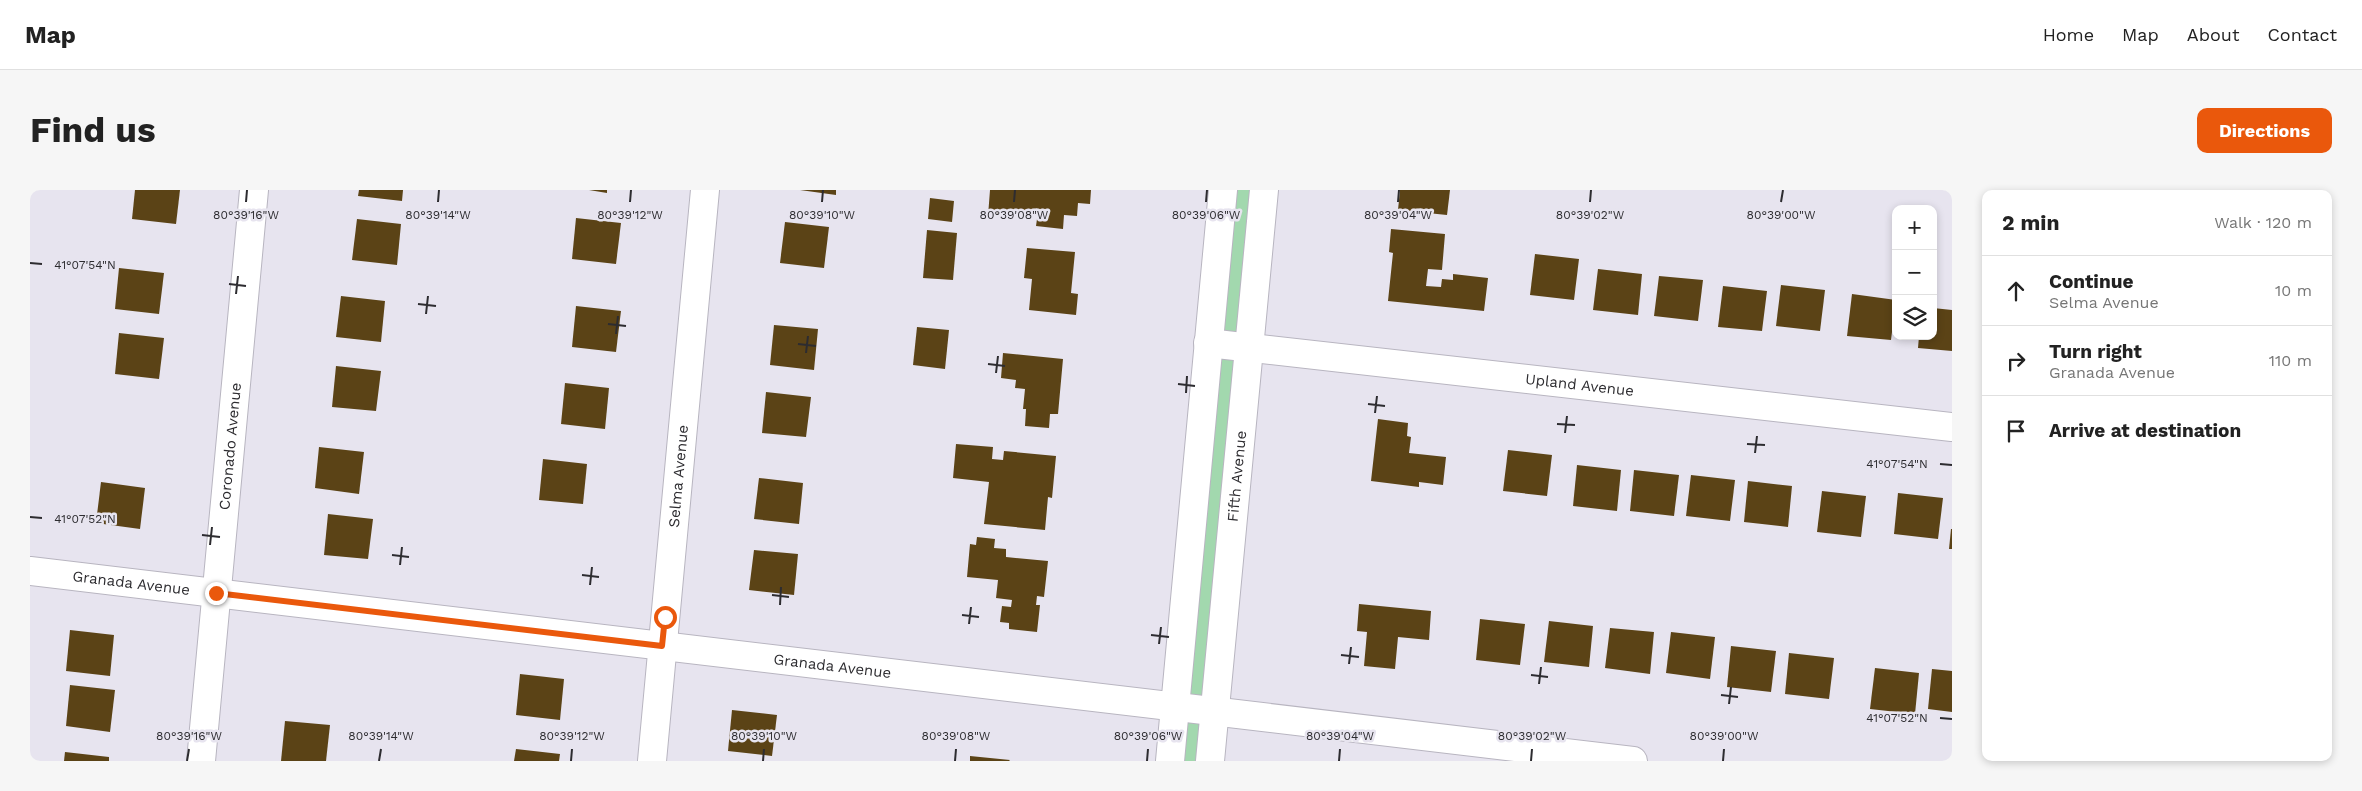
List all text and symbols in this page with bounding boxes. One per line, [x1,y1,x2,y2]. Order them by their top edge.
text: Map [25,21,76,49]
text: Home [2043,24,2094,45]
text: Map [2122,24,2159,45]
text: About [2187,24,2239,45]
text: Contact [2267,24,2337,45]
button: Directions [2197,108,2332,153]
text: Find us [30,109,156,151]
map controls [1892,205,1937,340]
button: + [1892,205,1937,250]
text: 80°39'16"W [213,208,279,222]
text: 80°39'14"W [405,208,471,222]
text: 80°39'12"W [597,208,663,222]
text: 80°39'10"W [789,208,856,222]
text: 80°39'08"W [980,208,1049,222]
text: 80°39'06"W [1172,208,1241,222]
text: 80°39'04"W [1364,208,1433,222]
text: 80°39'02"W [1556,208,1625,222]
text: 80°39'00"W [1747,208,1816,222]
text: 2 min [2002,210,2059,235]
text: Walk · 120 m [2214,213,2312,232]
button: − [1892,250,1937,295]
text: 41°07'54"N [54,258,116,272]
text: Continue [2049,270,2133,293]
icon: ahead [2002,277,2030,305]
text: 10 m [2275,281,2312,300]
text: Selma Avenue [2049,293,2159,312]
button: layers [1892,295,1937,340]
text: Turn right [2049,340,2142,363]
icon: right [2002,347,2030,375]
text: 110 m [2269,351,2312,370]
text: Granada Avenue [2049,363,2175,382]
street label: Upland Avenue [1524,370,1635,400]
street label: Coronado Avenue [215,382,245,511]
icon: arrive [2002,417,2030,445]
text: Arrive at destination [2049,419,2241,442]
street label: Selma Avenue [665,424,692,528]
street label: Fifth Avenue [1224,430,1250,523]
text: 41°07'54"N [1866,457,1928,471]
text: 41°07'52"N [54,512,116,526]
street label: Granada Avenue [72,567,191,599]
route end [205,582,228,605]
route start [654,606,677,629]
street label: Granada Avenue [773,650,892,682]
text: 41°07'52"N [1866,711,1928,725]
text: 80°39'16"W [156,729,222,743]
text: 80°39'14"W [348,729,414,743]
text: 80°39'12"W [539,729,605,743]
text: 80°39'10"W [731,729,798,743]
text: 80°39'08"W [922,729,991,743]
text: 80°39'06"W [1114,729,1183,743]
text: 80°39'04"W [1306,729,1375,743]
text: 80°39'02"W [1498,729,1567,743]
text: 80°39'00"W [1690,729,1759,743]

